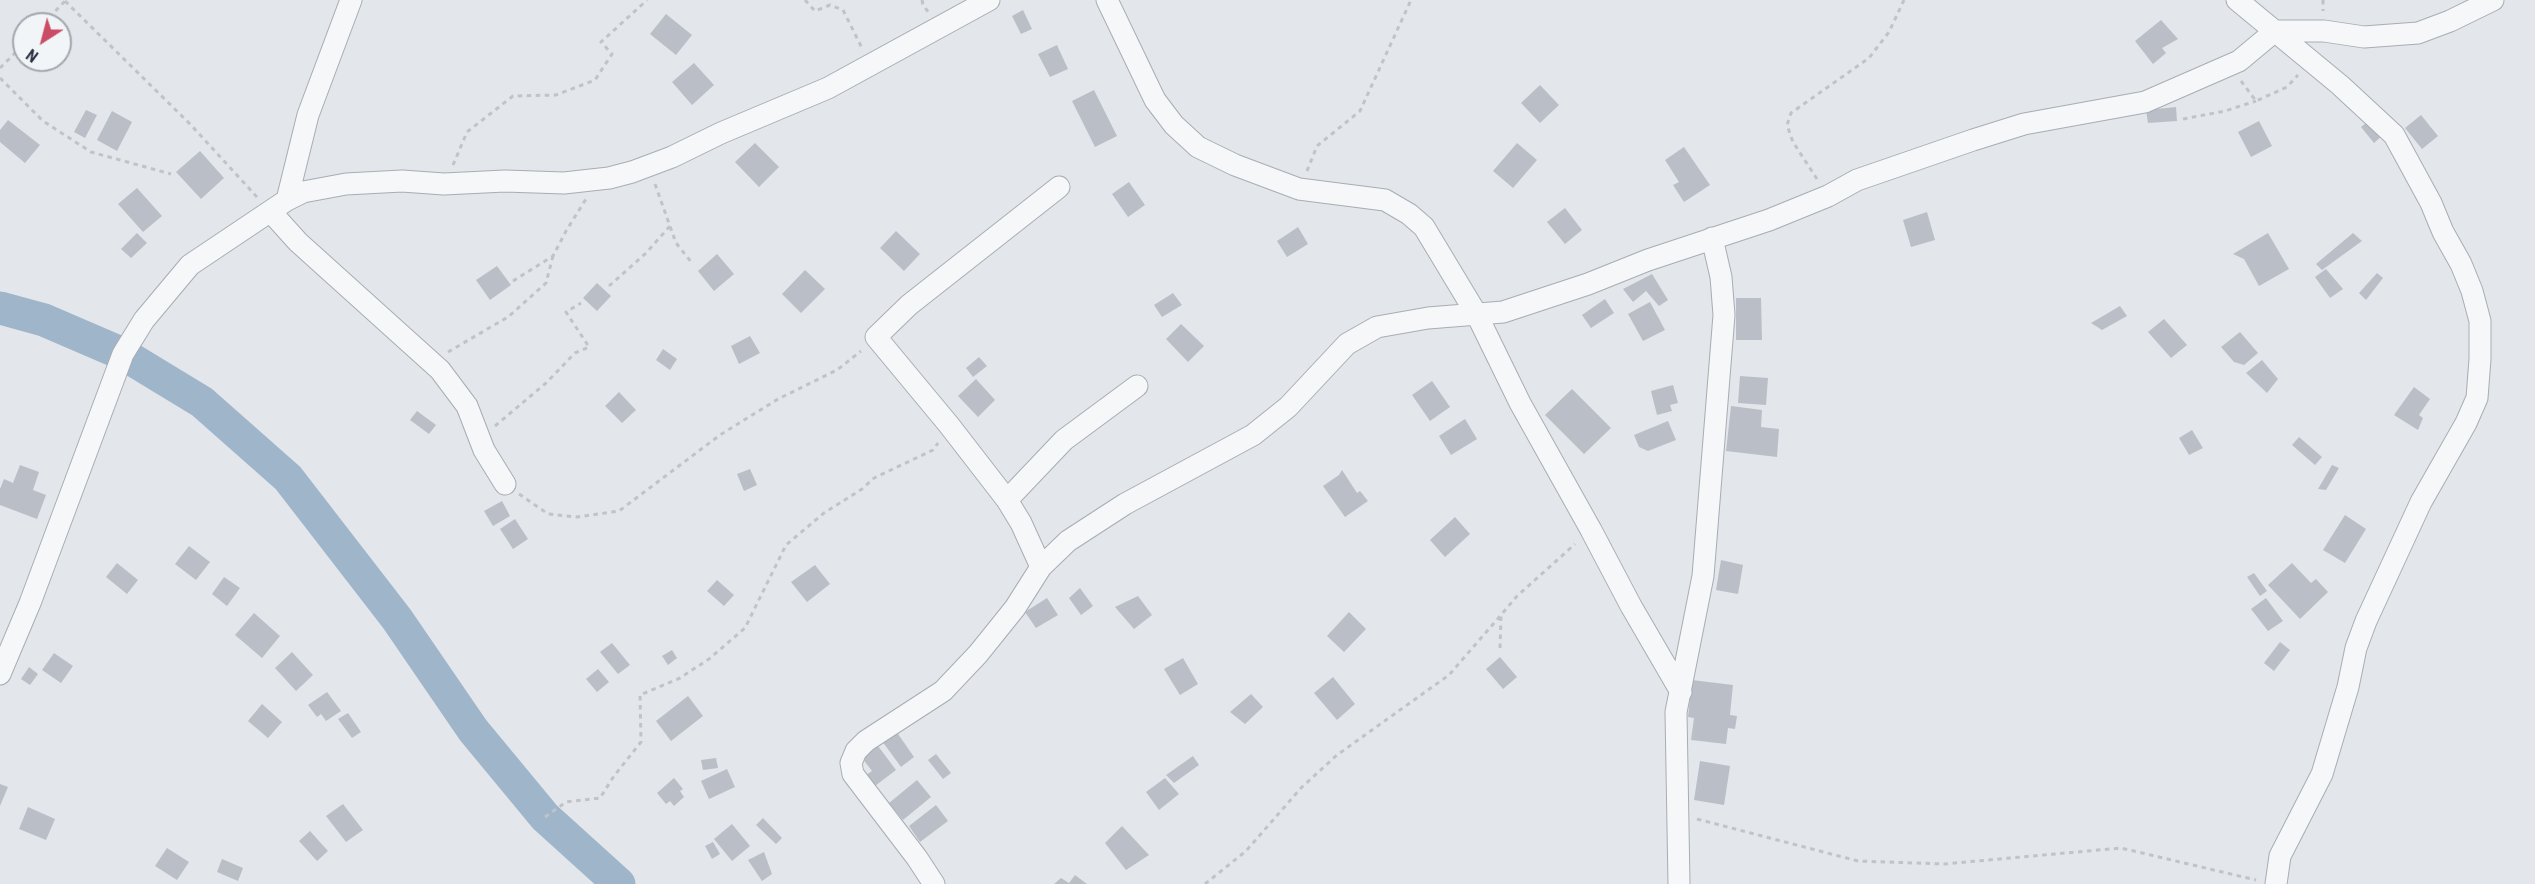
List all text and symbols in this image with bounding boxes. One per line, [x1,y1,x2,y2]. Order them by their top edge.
north arrow [12,12,72,72]
text: N [23,45,42,66]

